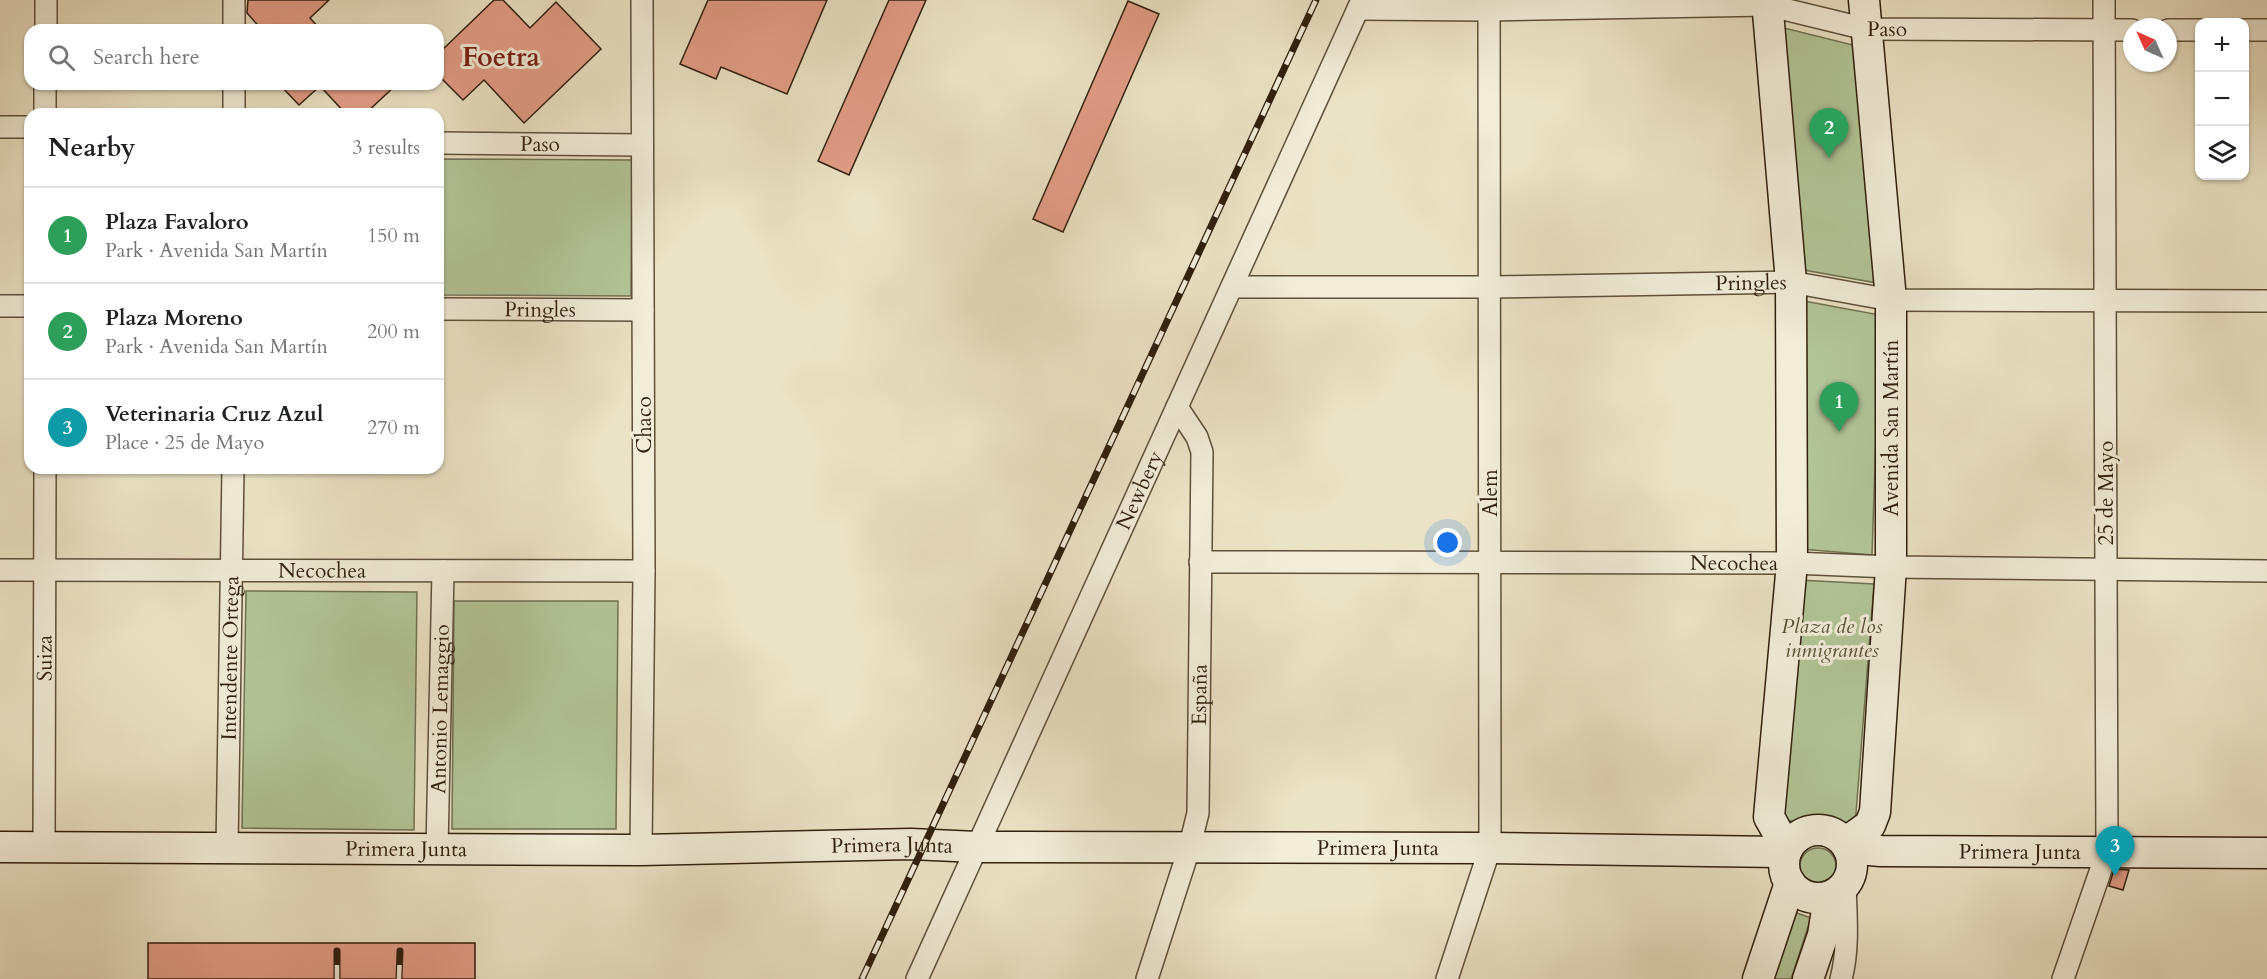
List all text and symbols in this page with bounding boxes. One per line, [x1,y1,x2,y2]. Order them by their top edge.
street label: Paso [1867,15,1907,44]
north arrow [2123,18,2177,72]
map controls [2195,18,2249,180]
button: + [2195,18,2249,72]
search box [24,24,444,90]
district label: Foetra [462,39,541,76]
icon: search [45,41,78,74]
text: Search here [93,42,200,72]
button: − [2195,72,2249,126]
pin: 2 [1810,108,1848,158]
button: layers [2195,126,2249,180]
street label: Paso [520,129,560,159]
text: Nearby [48,130,136,165]
text: 3 results [352,134,420,161]
text: Plaza Favaloro [105,207,249,237]
text: 1 [62,222,73,249]
text: 150 m [367,222,420,249]
text: Park · Avenida San Martín [105,237,328,264]
street label: Pringles [1715,268,1787,298]
street label: Pringles [504,295,576,324]
text: Plaza Moreno [105,303,243,333]
text: 2 [62,318,73,345]
text: 200 m [367,318,420,345]
text: Park · Avenida San Martín [105,333,328,360]
street label: Avenida San Martín [1877,339,1906,517]
pin: 1 [1820,382,1858,432]
street label: Chaco [630,396,659,454]
text: Veterinaria Cruz Azul [105,399,323,429]
text: 3 [62,414,73,441]
text: 270 m [367,414,420,441]
text: Place · 25 de Mayo [105,429,264,456]
street label: 25 de Mayo [2092,441,2121,545]
street label: Newbery [1109,446,1170,534]
street label: Alem [1476,469,1505,517]
your location [1433,528,1462,557]
street label: Necochea [1690,548,1778,577]
street label: Necochea [278,556,366,585]
street label: Intendente Ortega [214,576,246,741]
park label: Plaza de los inmigrantes [1781,612,1883,665]
street label: Antonio Lemaggio [424,624,456,794]
street label: Suiza [30,635,59,681]
street label: España [1184,664,1214,726]
pin: 3 [2096,826,2134,876]
street label: Primera Junta [831,829,954,860]
street label: Primera Junta [1317,833,1439,862]
street label: Primera Junta [345,834,467,864]
street label: Primera Junta [1959,837,2081,867]

